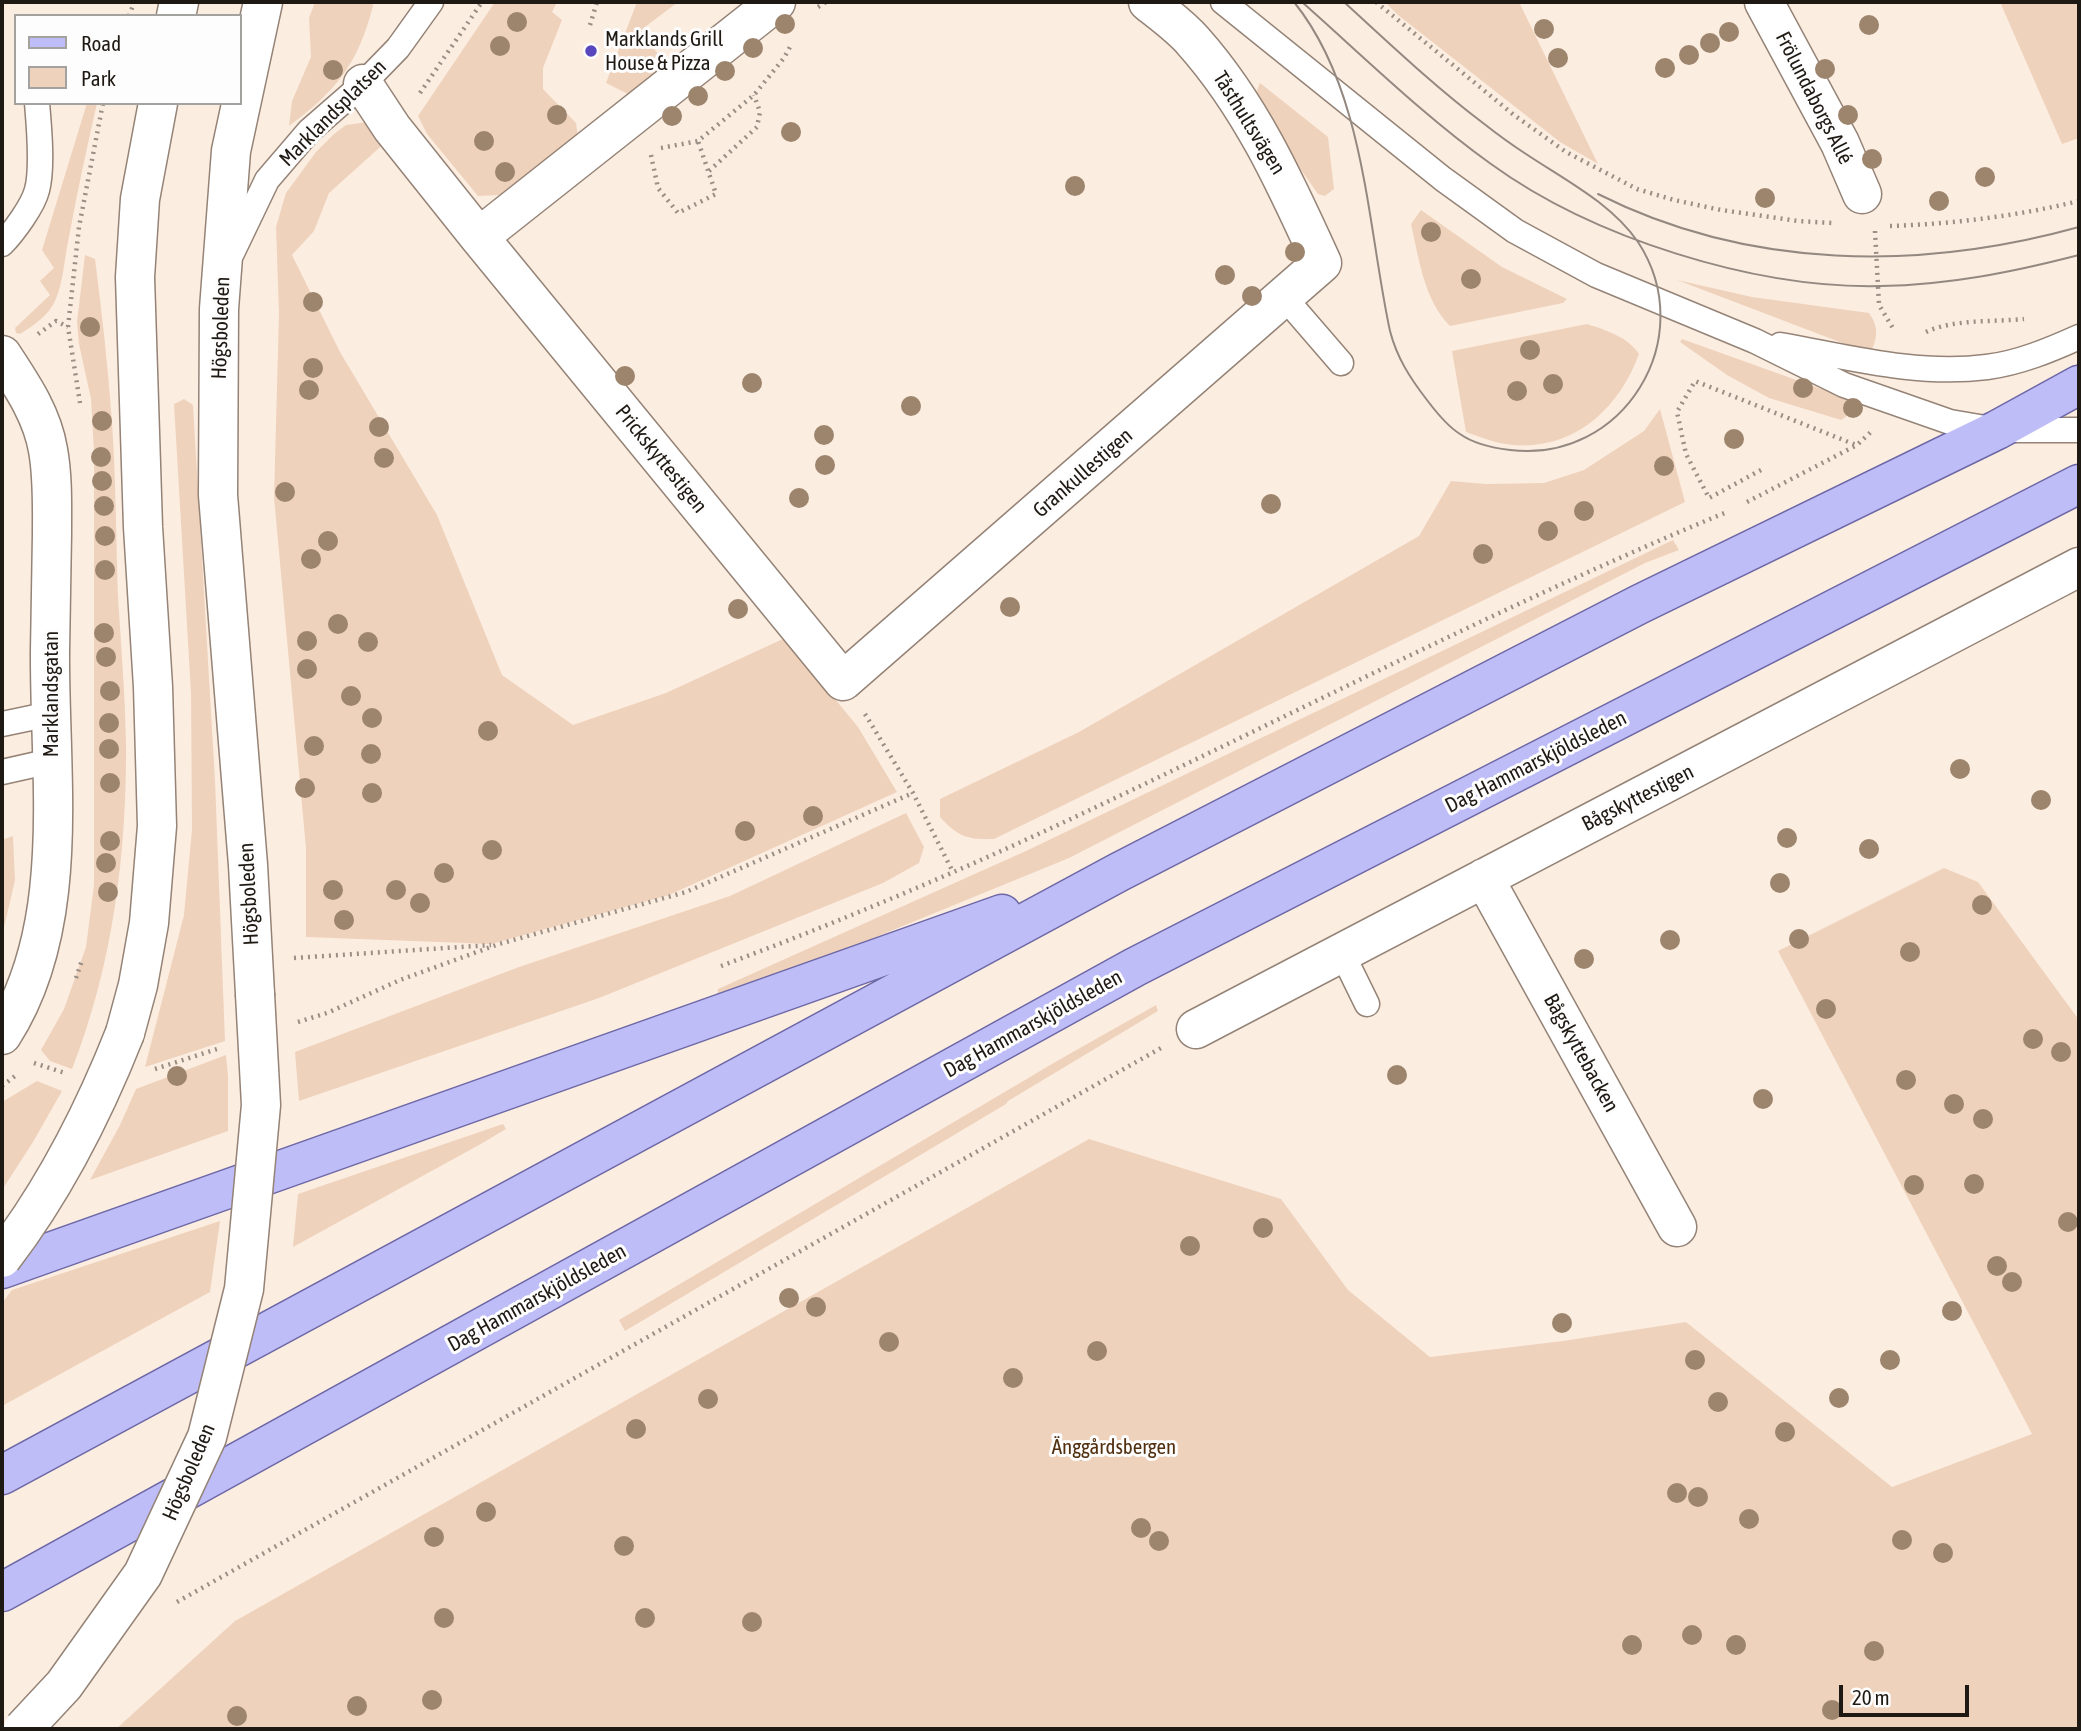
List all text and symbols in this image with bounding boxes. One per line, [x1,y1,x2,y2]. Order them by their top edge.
legend [14,14,242,105]
place label: Marklands Grill House & Pizza [605,26,723,76]
street label: Frölundaborgs Allé [1770,28,1858,168]
text: Road [81,31,121,55]
marker: Marklands Grill House & Pizza [583,43,599,59]
street label: Marklandsplatsen [274,54,392,172]
text: Park [81,66,116,90]
street label: Tåsthultsvägen [1207,67,1291,179]
street label: Högsboleden [207,276,235,380]
street label: Prickskyttestigen [610,400,712,518]
street label: Grankullestigen [1028,423,1138,523]
street label: Marklandsgatan [38,631,64,757]
street label: Dag Hammarskjöldsleden [1441,705,1631,819]
street label: Bågskyttestigen [1578,759,1698,837]
street label: Högsboleden [234,842,264,946]
street label: Dag Hammarskjöldsleden [939,964,1127,1084]
street label: Bågskyttebacken [1538,989,1624,1117]
street label: Dag Hammarskjöldsleden [443,1238,631,1358]
street label: Högsboleden [157,1420,221,1524]
park label: Änggårdsbergen [1052,1434,1176,1460]
scale bar [1843,1672,1972,1716]
text: 20 m [1852,1685,1890,1709]

